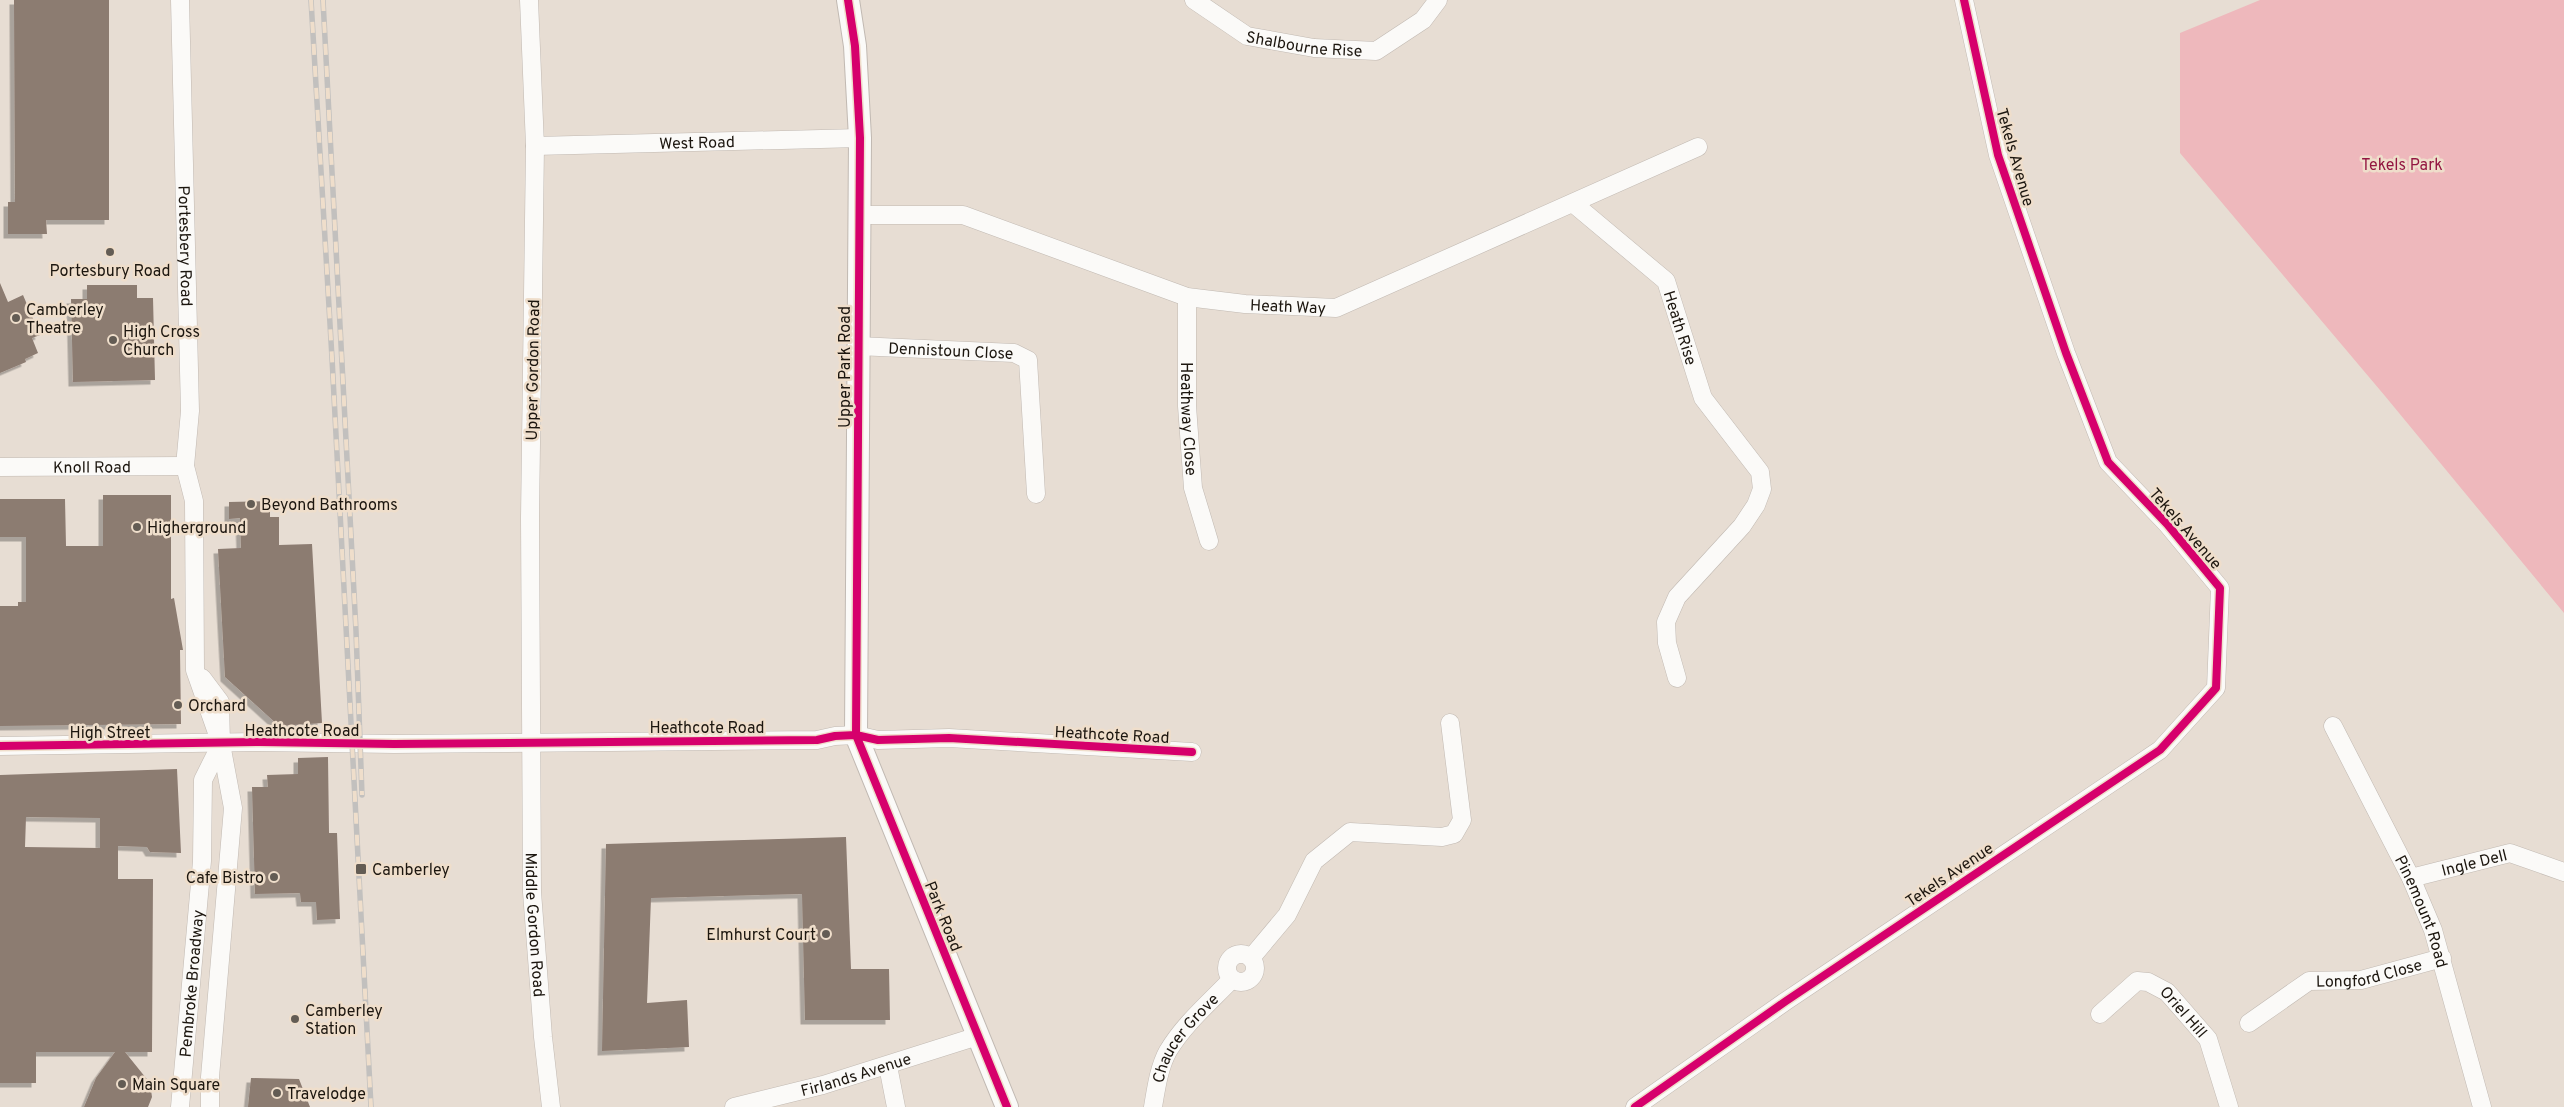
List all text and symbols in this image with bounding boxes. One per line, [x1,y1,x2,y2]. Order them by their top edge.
street label: Shalbourne Rise [1244,28,1363,62]
street label: Tekels Avenue [1990,106,2038,209]
street label: West Road [659,133,735,155]
park label: Tekels Park [2361,156,2443,176]
street label: Portesbery Road [173,185,195,307]
marker: Portesbury Road [104,246,116,258]
place label: Portesbury Road [49,262,171,282]
street label: Heath Rise [1658,289,1700,368]
street label: Heath Way [1249,296,1326,320]
street label: Upper Gordon Road [523,299,545,441]
place label: Camberley Theatre [26,301,104,339]
street label: Upper Park Road [836,306,856,428]
marker: Camberley Theatre [10,312,22,324]
place label: High Cross Church [123,323,200,361]
marker: High Cross Church [107,334,119,346]
street label: Dennistoun Close [888,339,1014,365]
street label: Heathway Close [1175,362,1200,477]
street label: Knoll Road [53,458,131,479]
street label: Tekels Avenue [2144,484,2225,574]
place label: Beyond Bathrooms [261,496,398,516]
marker: Beyond Bathrooms [245,498,257,510]
place label: Higherground [147,519,246,539]
marker: Higherground [131,521,143,533]
place label: Orchard [188,697,246,717]
marker: Orchard [172,699,184,711]
street label: Heathcote Road [649,719,765,739]
street label: Heathcote Road [244,722,360,742]
street label: Heathcote Road [1054,723,1170,749]
street label: High Street [69,724,151,744]
street label: Tekels Avenue [1902,839,1998,912]
street label: Ingle Dell [2440,846,2510,882]
street label: Middle Gordon Road [520,852,548,998]
street label: Pinemount Road [2389,852,2451,970]
place label: Camberley [372,861,450,881]
marker: Camberley [354,862,368,876]
place label: Cafe Bistro [186,869,264,889]
marker: Cafe Bistro [268,871,280,883]
street label: Park Road [919,879,965,955]
street label: Pembroke Broadway [176,909,210,1058]
place label: Elmhurst Court [706,926,816,946]
marker: Elmhurst Court [820,928,832,940]
street label: Longford Close [2316,956,2425,993]
street label: Oriel Hill [2155,983,2211,1043]
street label: Chaucer Grove [1149,990,1224,1085]
place label: Camberley Station [305,1002,383,1040]
marker: Camberley Station [289,1013,301,1025]
street label: Firlands Avenue [799,1050,914,1102]
place label: Main Square [132,1076,220,1096]
marker: Main Square [116,1078,128,1090]
place label: Travelodge [287,1085,366,1105]
marker: Travelodge [271,1087,283,1099]

